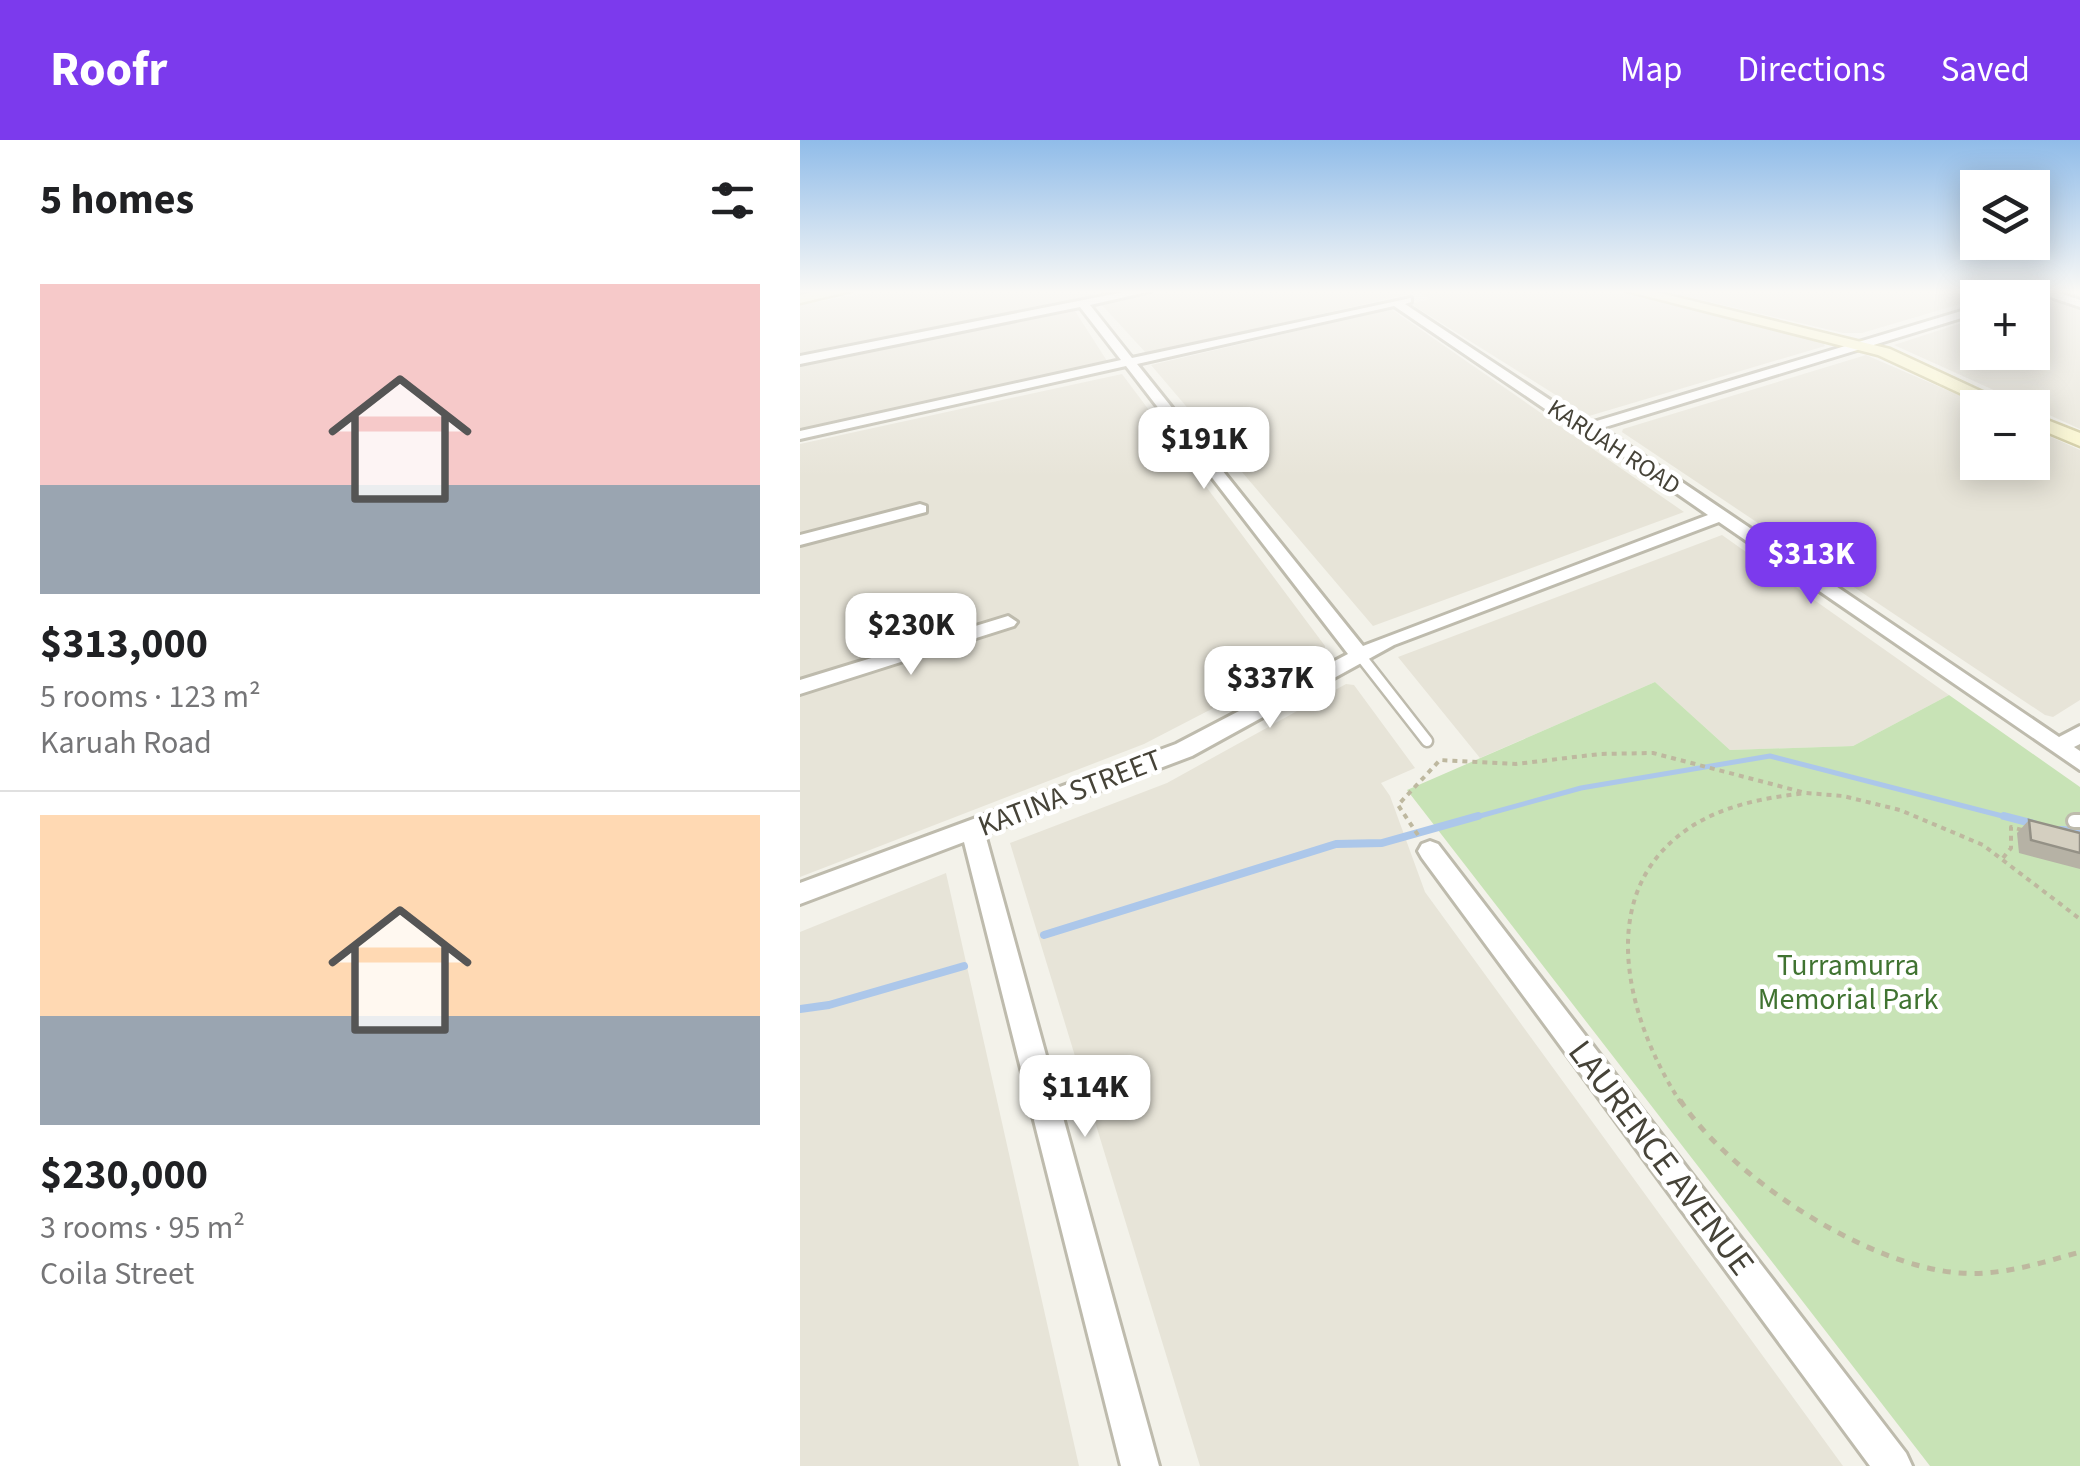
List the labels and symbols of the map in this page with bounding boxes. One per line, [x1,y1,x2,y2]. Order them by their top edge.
street label: KARUAH ROAD [1540,390,1688,504]
pin: $191K [1134,407,1274,492]
pin: $313K [1741,522,1881,607]
pin: $230K [841,593,981,678]
pin: $337K [1200,646,1340,731]
street label: KATINA STREET [972,738,1168,848]
park label: Turramurra Memorial Park [1758,944,1938,1021]
street label: LAURENCE AVENUE [1556,1030,1766,1286]
pin: $114K [1015,1055,1155,1140]

